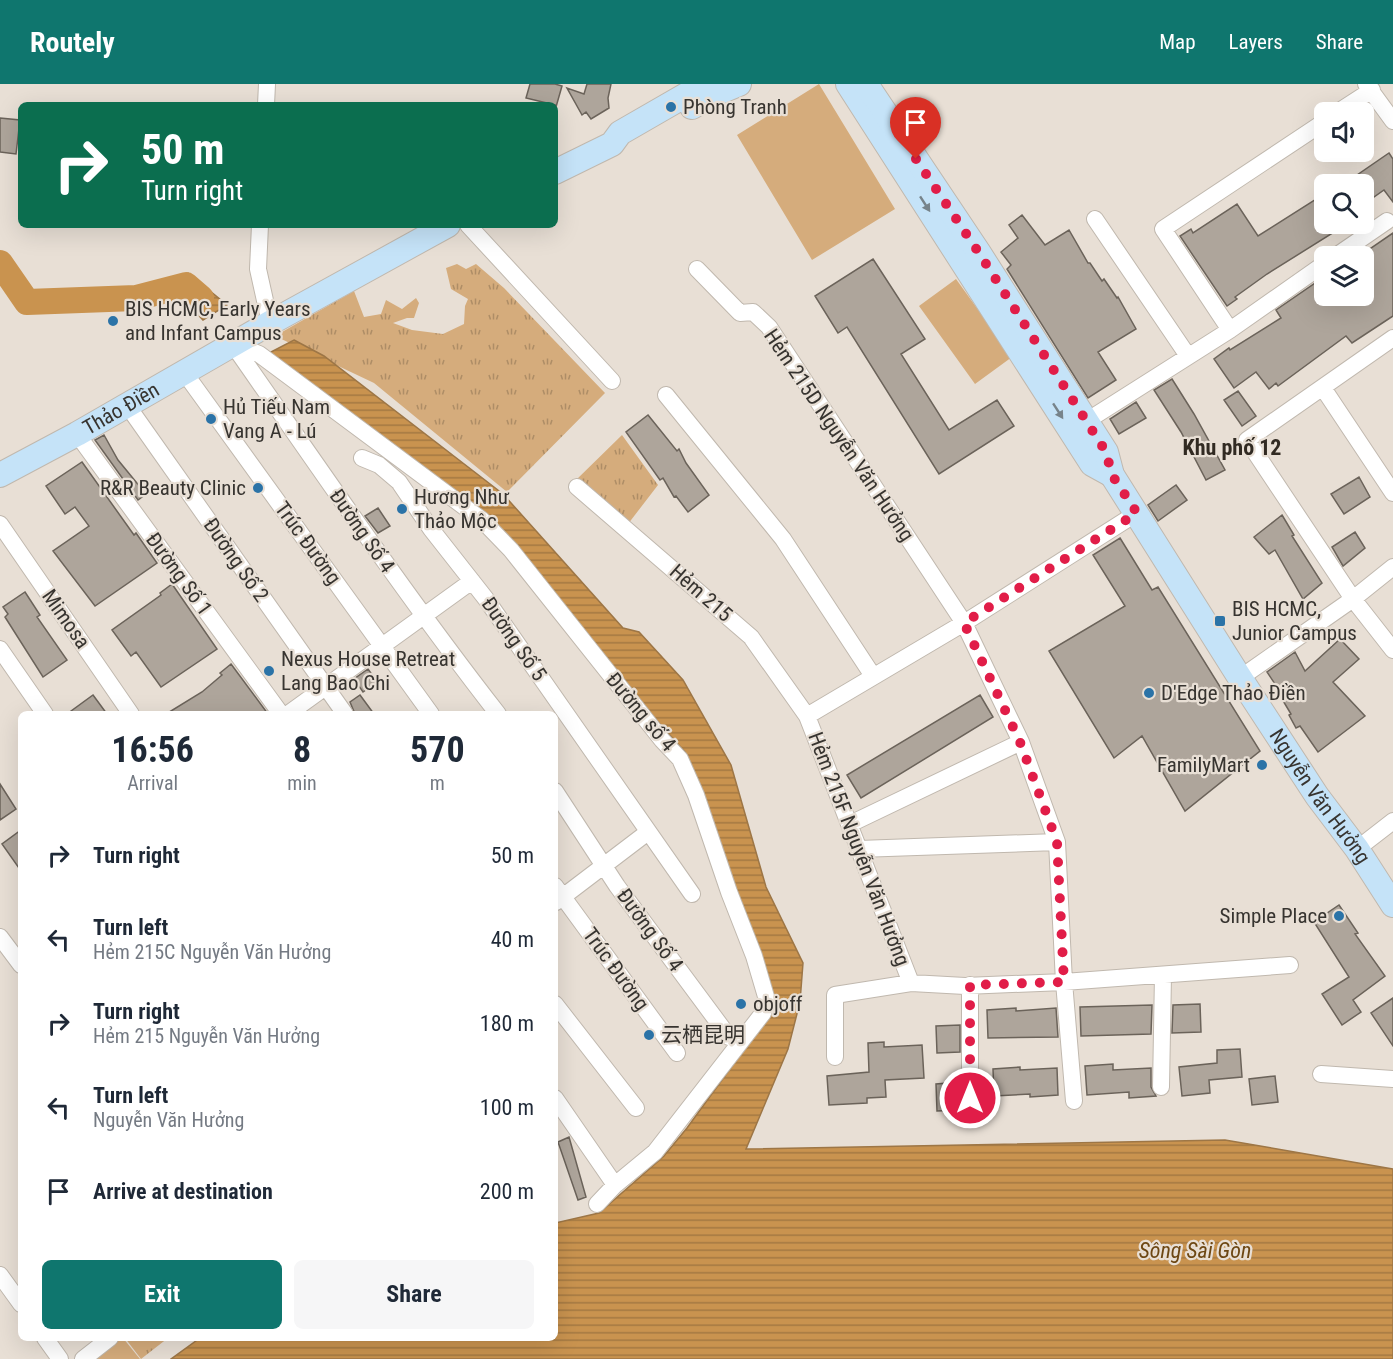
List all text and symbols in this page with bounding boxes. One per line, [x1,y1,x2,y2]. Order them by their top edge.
text: Routely [30,26,115,59]
text: Map [1159,30,1196,54]
text: Layers [1229,30,1283,54]
text: Share [1316,30,1363,54]
place label: Phòng Tranh [683,95,787,119]
pin [890,97,941,159]
marker: Phòng Tranh [664,100,678,114]
map controls [1314,102,1374,306]
button: sound [1314,102,1374,162]
icon: arrive [899,106,932,139]
text: 50 m [141,125,224,174]
icon: right [42,126,120,204]
button: search [1314,174,1374,234]
text: Turn right [141,175,243,207]
one-way arrow [919,196,930,212]
button: layers [1314,246,1374,306]
place label: BIS HCMC, Early Years and Infant Campus [125,297,311,345]
marker: BIS HCMC, Early Years and Infant Campus [106,314,120,328]
street label: Hẻm 215D Nguyễn Văn Hưởng [759,324,919,546]
street label: Thảo Điền [79,377,163,440]
place label: Hủ Tiếu Nam Vang A - Lú [223,395,330,443]
one-way arrow [1052,403,1063,419]
marker: Hủ Tiếu Nam Vang A - Lú [204,412,218,426]
district label: Khu phố 12 [1183,435,1281,460]
place label: R&R Beauty Clinic [100,476,246,500]
marker: R&R Beauty Clinic [251,481,265,495]
street label: Đường Số 4 [325,485,399,577]
place label: Hương Như Thảo Mộc [414,485,510,533]
street label: Trúc Đường [270,497,346,589]
marker: Hương Như Thảo Mộc [395,502,409,516]
street label: Đường Số 2 [199,514,273,606]
street label: Đường Số 1 [141,528,217,620]
street label: Hẻm 215 [665,559,737,627]
street label: Mimosa [37,585,95,653]
street label: Đường Số 5 [477,593,551,685]
place label: BIS HCMC, Junior Campus [1232,597,1357,645]
marker: BIS HCMC, Junior Campus [1213,614,1227,628]
place label: Nexus House Retreat Lang Bao Chi [281,647,455,695]
marker: Nexus House Retreat Lang Bao Chi [262,664,276,678]
street label: Đường số 4 [601,668,681,756]
place label: D'Edge Thảo Điền [1161,681,1306,705]
marker: D'Edge Thảo Điền [1142,686,1156,700]
street label: Nguyễn Văn Hưởng [1265,724,1375,868]
text: 16:56 [111,729,194,771]
text: 8 [293,729,311,771]
text: 570 [410,729,465,771]
street label: Hẻm 215F Nguyễn Văn Hưởng [803,729,915,969]
place label: FamilyMart [1157,753,1250,777]
marker: FamilyMart [1255,758,1269,772]
text: Arrival [127,771,178,795]
text: min [287,771,317,795]
text: m [430,771,445,795]
icon: right [42,839,75,872]
text: Turn right [93,843,180,868]
text: 50 m [491,843,534,868]
street label: Đường Số 4 [612,884,688,976]
place label: Simple Place [1220,904,1327,928]
marker: Simple Place [1332,909,1346,923]
text: Turn left [93,915,168,940]
icon: left [42,923,75,956]
street label: Trúc Đường [578,923,654,1015]
text: 40 m [491,927,534,952]
text: Hẻm 215C Nguyễn Văn Hưởng [93,940,331,964]
place label: objoff [753,992,803,1016]
marker: objoff [734,997,748,1011]
text: Turn right [93,999,180,1024]
icon: right [42,1007,75,1040]
text: 180 m [480,1011,534,1036]
place label: 云栖昆明 [661,1023,745,1047]
text: Hẻm 215 Nguyễn Văn Hưởng [93,1024,320,1048]
marker: 云栖昆明 [642,1028,656,1042]
position arrow [938,1066,1002,1130]
text: Turn left [93,1083,168,1108]
icon: left [42,1091,75,1124]
text: 100 m [480,1095,534,1120]
text: Nguyễn Văn Hưởng [93,1108,244,1132]
icon: arrive [42,1175,75,1208]
text: Arrive at destination [93,1179,273,1204]
text: 200 m [480,1179,534,1204]
water label: Sông Sài Gòn [1139,1238,1251,1263]
button: Exit [42,1260,282,1329]
button: Share [294,1260,534,1329]

